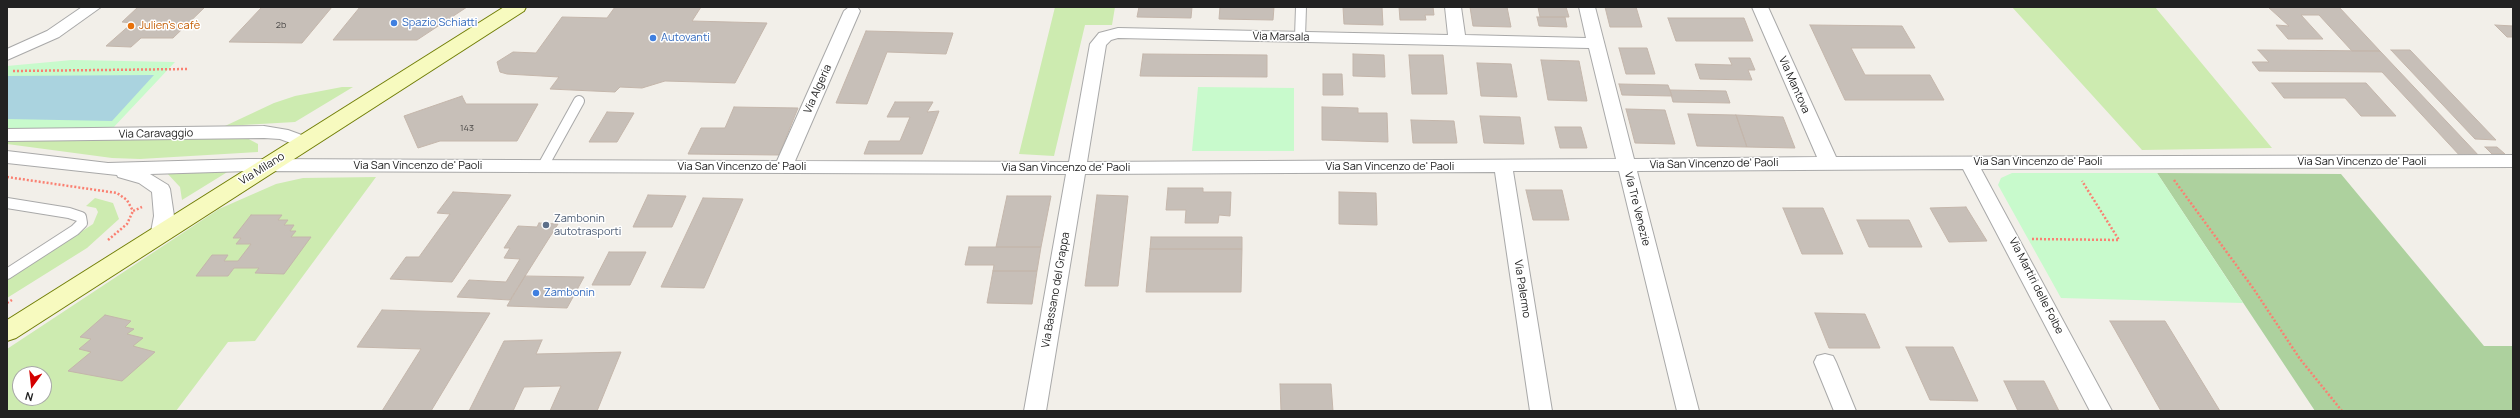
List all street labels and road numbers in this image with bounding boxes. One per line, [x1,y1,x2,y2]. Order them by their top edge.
street label: Via Marsala [1252,30,1310,44]
street label: Via Mantova [1776,54,1812,116]
street label: Via Algeria [801,62,835,116]
street label: Via Caravaggio [119,127,193,141]
street label: Via Milano [237,150,287,188]
street label: Via San Vincenzo de' Paoli [1974,155,2102,169]
street label: Via San Vincenzo de' Paoli [2298,155,2426,169]
street label: Via San Vincenzo de' Paoli [1649,156,1779,172]
street label: Via San Vincenzo de' Paoli [354,159,482,173]
street label: Via San Vincenzo de' Paoli [678,160,806,174]
street label: Via San Vincenzo de' Paoli [1326,160,1454,174]
street label: Via San Vincenzo de' Paoli [1002,161,1130,175]
street label: Via Tre Venezie [1621,171,1653,247]
street label: Via Bassano del Grappa [1039,231,1073,349]
street label: Via Martiri delle Foibe [2006,236,2066,336]
street label: Via Palermo [1511,259,1533,319]

